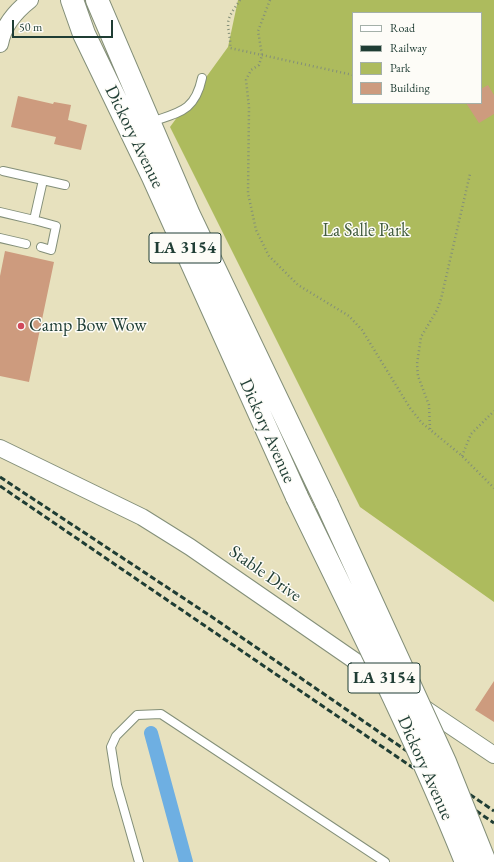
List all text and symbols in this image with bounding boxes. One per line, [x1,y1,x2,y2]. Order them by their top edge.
scale bar [14,12,115,38]
legend [352,12,482,104]
text: 50 m [19,19,42,35]
text: Road [390,20,415,36]
text: Railway [390,40,427,56]
text: Park [390,60,410,76]
text: Building [390,80,430,96]
street label: Dickory Avenue [100,82,168,192]
park label: La Salle Park [323,220,409,242]
road number: LA 3154 [149,233,221,263]
place label: Camp Bow Wow [29,315,147,337]
marker: Camp Bow Wow [16,321,26,331]
street label: Dickory Avenue [234,376,300,486]
street label: Stable Drive [225,541,305,607]
road number: LA 3154 [348,663,420,693]
street label: Dickory Avenue [392,713,458,823]

